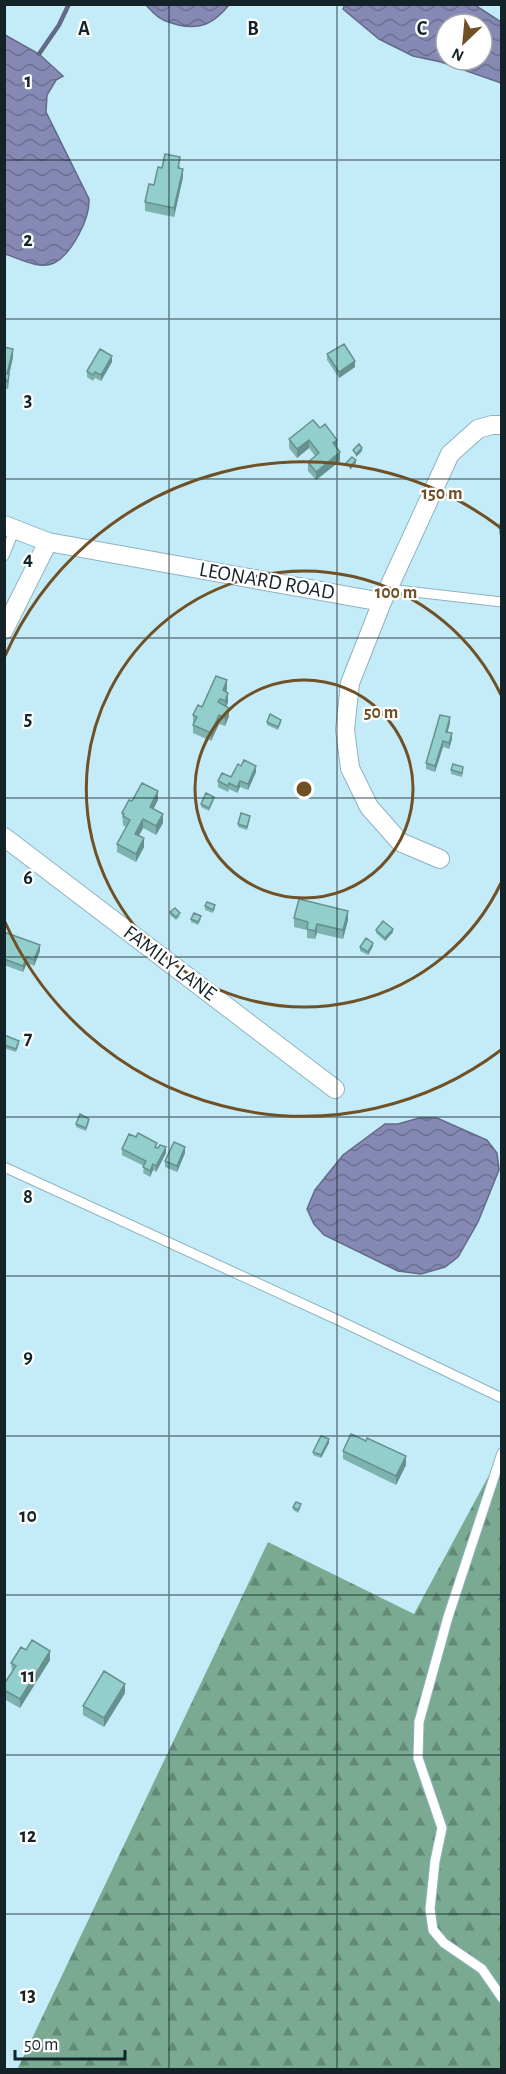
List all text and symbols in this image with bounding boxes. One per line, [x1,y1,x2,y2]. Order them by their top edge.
north arrow [434,12,494,72]
text: A [78,19,90,39]
text: B [247,19,259,39]
text: C [417,19,428,39]
text: N [449,45,466,64]
text: 1 [24,71,32,91]
text: 2 [23,230,33,250]
text: 3 [24,390,32,410]
text: 150 m [422,485,462,503]
text: 4 [23,549,33,569]
street label: LEONARD ROAD [198,559,336,603]
text: 100 m [375,584,417,602]
text: 50 m [364,704,398,722]
text: 5 [24,709,32,729]
centre of rings [294,779,314,799]
text: 6 [23,868,33,888]
street label: FAMILY LANE [120,921,220,1005]
text: 7 [24,1028,33,1048]
text: 8 [23,1187,33,1207]
text: 9 [23,1347,33,1367]
text: 10 [19,1506,37,1526]
text: 11 [21,1666,35,1686]
text: 12 [20,1826,36,1846]
text: 13 [20,1985,36,2005]
scale bar [15,2023,124,2061]
text: 50 m [24,2036,58,2054]

